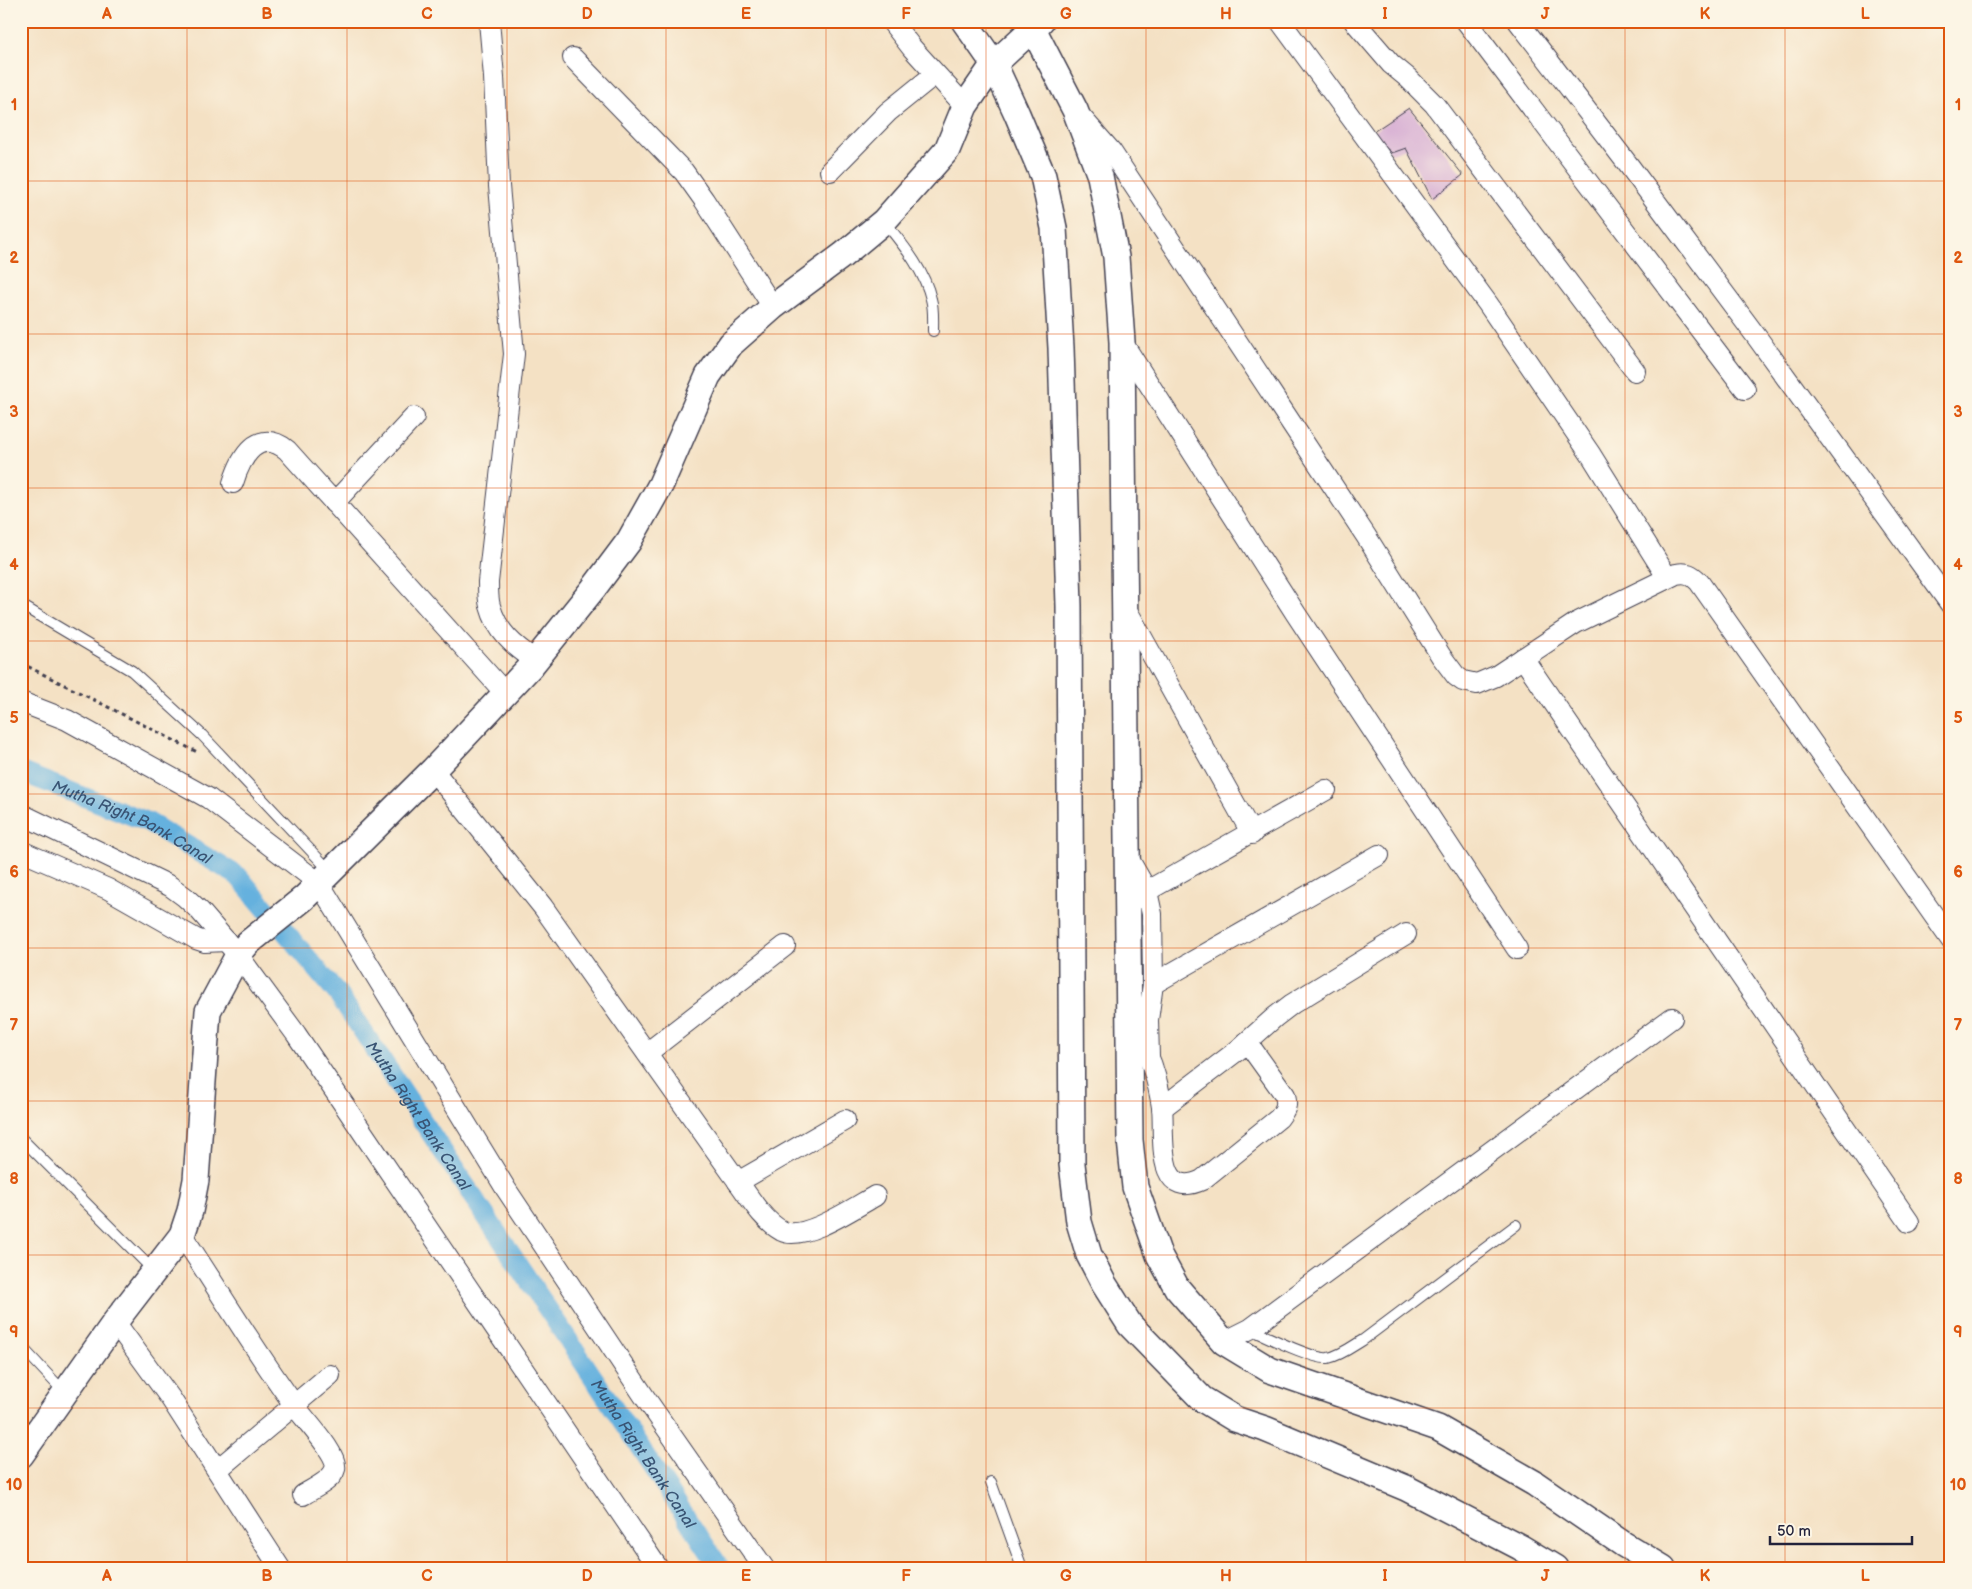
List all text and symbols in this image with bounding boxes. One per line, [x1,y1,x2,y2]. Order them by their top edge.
text: A [101,5,112,24]
text: B [261,5,273,24]
text: C [421,5,433,24]
text: D [581,5,593,24]
text: E [741,5,751,24]
text: F [901,5,911,24]
text: G [1060,5,1072,24]
text: H [1220,5,1232,24]
text: I [1382,5,1388,24]
text: J [1541,5,1550,24]
text: K [1700,5,1711,24]
text: L [1860,5,1870,24]
text: 1 [11,96,17,115]
text: 1 [1955,96,1961,115]
text: 2 [9,249,19,268]
text: 2 [1953,249,1963,268]
text: 3 [9,403,19,422]
text: 3 [1953,403,1963,422]
text: 4 [9,556,19,575]
text: 4 [1953,556,1963,575]
text: 5 [9,709,19,728]
text: 5 [1953,709,1963,728]
water label: Mutha Right Bank Canal [49,777,216,870]
text: 6 [9,863,19,882]
text: 6 [1953,863,1963,882]
text: 7 [10,1016,19,1035]
text: 7 [1954,1016,1963,1035]
water label: Mutha Right Bank Canal [361,1038,475,1195]
text: 8 [9,1170,19,1189]
text: 8 [1953,1170,1963,1189]
text: 9 [9,1323,19,1342]
text: 9 [1953,1323,1963,1342]
water label: Mutha Right Bank Canal [586,1376,700,1533]
text: 10 [6,1476,22,1495]
text: 10 [1950,1476,1966,1495]
scale bar [1770,1514,1912,1546]
text: 50 m [1777,1522,1811,1541]
text: A [101,1567,112,1586]
text: B [261,1567,273,1586]
text: C [421,1567,433,1586]
text: D [581,1567,593,1586]
text: E [741,1567,751,1586]
text: F [901,1567,911,1586]
text: G [1060,1567,1072,1586]
text: H [1220,1567,1232,1586]
text: I [1382,1567,1388,1586]
text: J [1541,1567,1550,1586]
text: K [1700,1567,1711,1586]
text: L [1860,1567,1870,1586]

